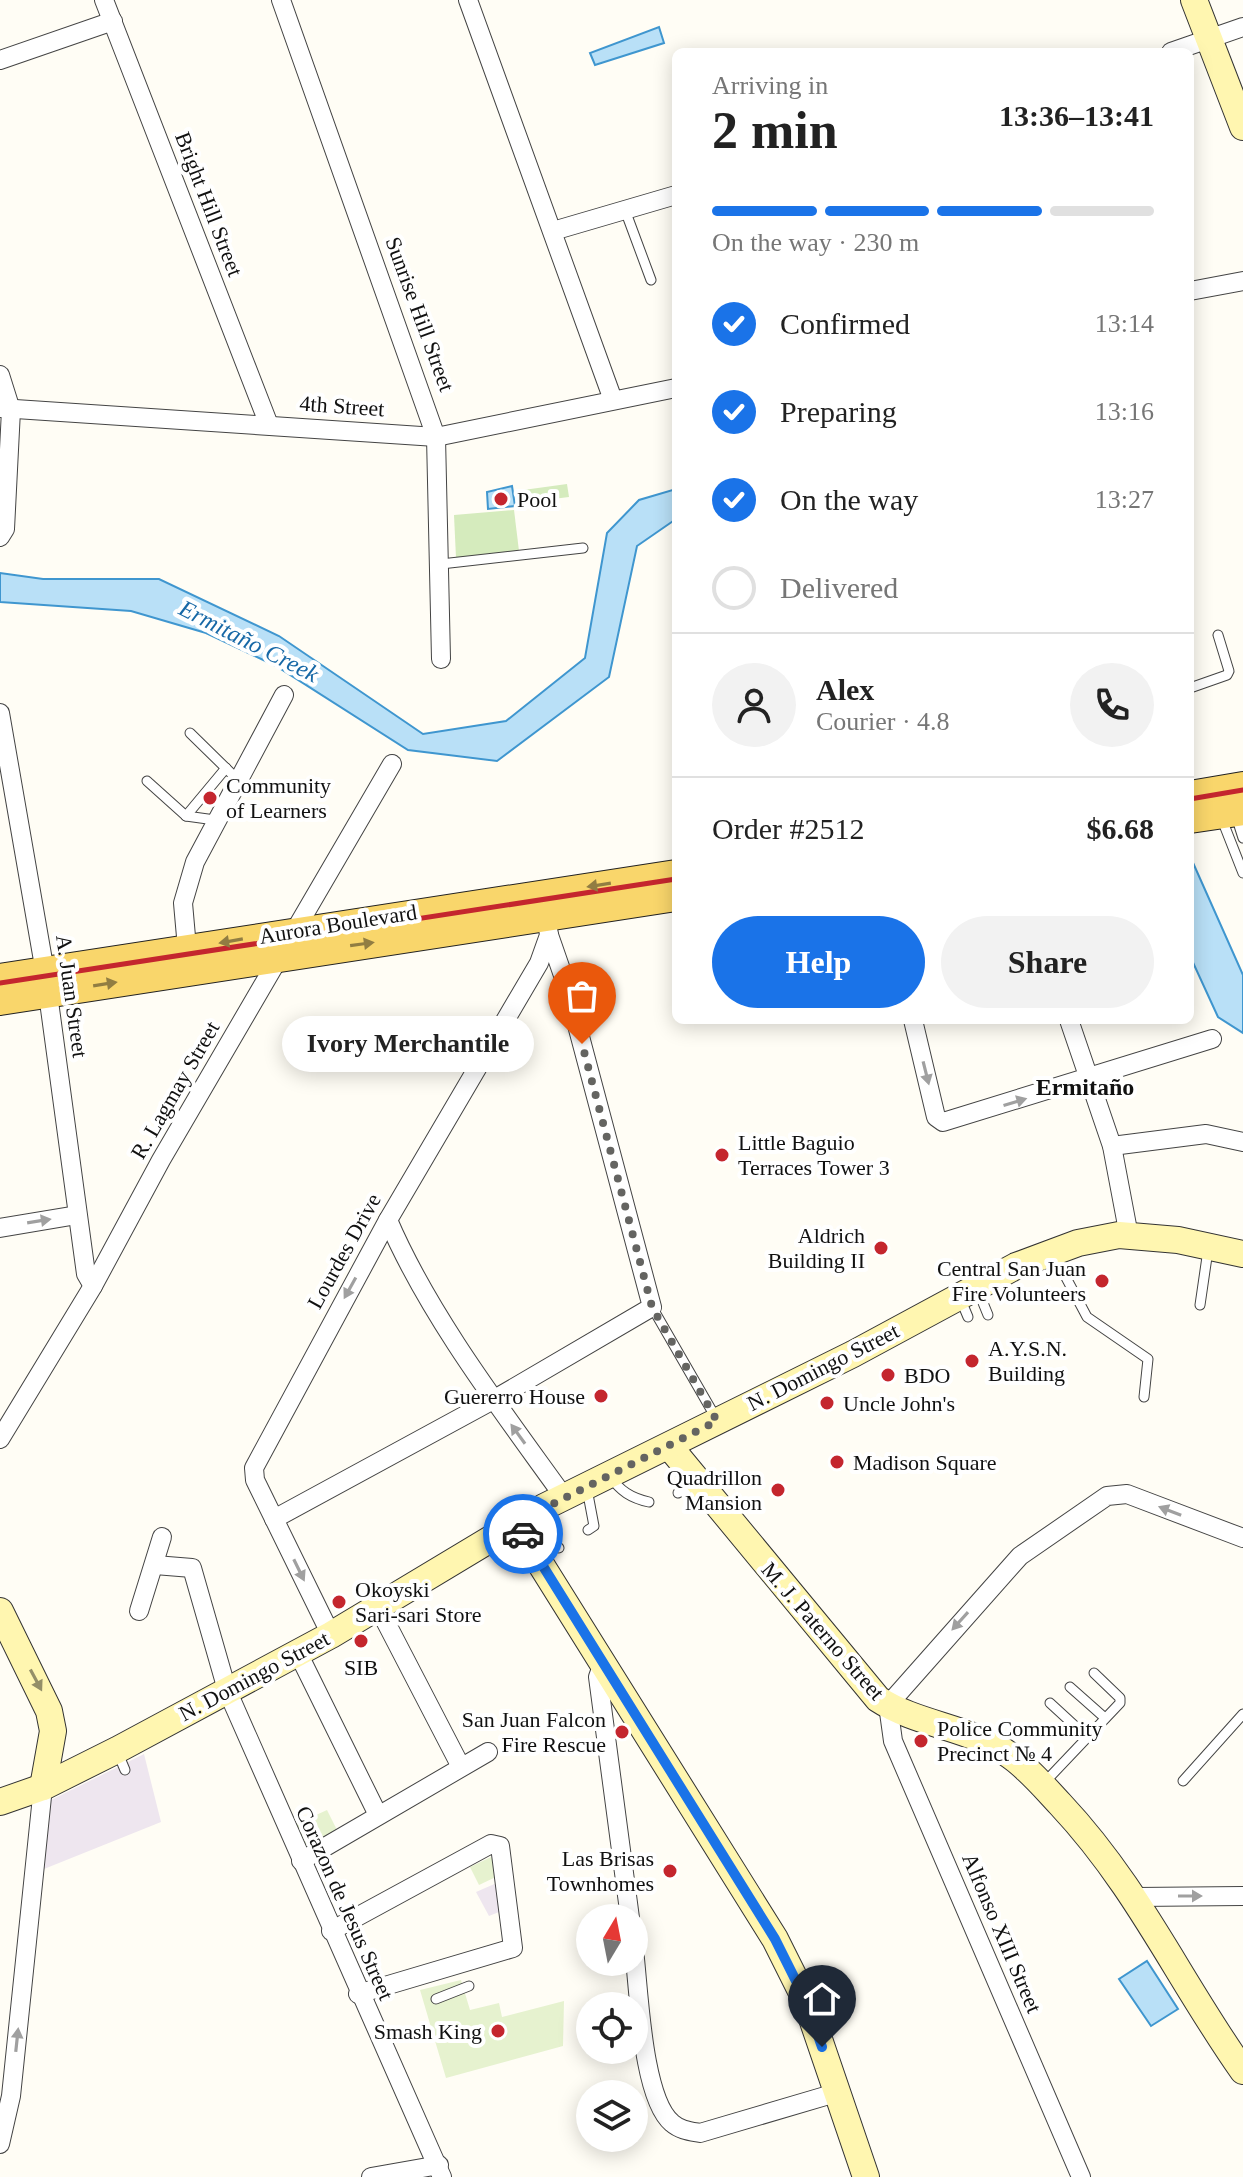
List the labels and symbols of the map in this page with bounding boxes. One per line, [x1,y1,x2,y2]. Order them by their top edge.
street label: Bright Hill Street [170,128,248,280]
street label: Sunrise Hill Street [380,233,460,395]
street label: 4th Street [299,391,385,421]
place label: Pool [517,487,557,512]
marker: Pool [492,490,510,508]
water label: Ermitaño Creek [174,594,323,687]
place label: Community of Learners [226,773,331,823]
marker: Community of Learners [201,789,219,807]
one-way arrow [586,879,611,892]
street label: Aurora Boulevard [257,899,419,949]
street label: A. Juan Street [51,933,93,1059]
one-way arrow [218,935,243,948]
one-way arrow [349,937,374,950]
pin [548,962,616,1044]
one-way arrow [93,978,118,990]
callout: Ivory Merchantile [282,1016,534,1072]
street label: R. Lagmay Street [126,1017,224,1163]
one-way arrow [920,1060,932,1085]
district label: Ermitaño [1036,1074,1134,1100]
one-way arrow [1004,1095,1028,1108]
place label: Little Baguio Terraces Tower 3 [738,1130,890,1180]
marker: Little Baguio Terraces Tower 3 [713,1146,731,1164]
street label: Lourdes Drive [302,1189,386,1313]
one-way arrow [27,1215,52,1227]
place label: Aldrich Building II [768,1223,865,1273]
marker: Aldrich Building II [872,1239,890,1257]
place label: Central San Juan Fire Volunteers [937,1256,1086,1306]
marker: Central San Juan Fire Volunteers [1093,1272,1111,1290]
one-way arrow [343,1277,357,1300]
street label: N. Domingo Street [743,1318,903,1416]
place label: A.Y.S.N. Building [988,1336,1067,1386]
marker: A.Y.S.N. Building [963,1352,981,1370]
place label: BDO [904,1363,950,1388]
marker: BDO [879,1366,897,1384]
place label: Guererro House [444,1384,585,1409]
marker: Guererro House [592,1387,610,1405]
place label: Uncle John's [843,1391,955,1416]
marker: Uncle John's [818,1394,836,1412]
one-way arrow [511,1424,527,1444]
place label: Madison Square [853,1450,997,1475]
marker: Madison Square [828,1453,846,1471]
place label: Quadrillon Mansion [667,1465,762,1515]
marker: Quadrillon Mansion [769,1481,787,1499]
courier [483,1494,563,1574]
one-way arrow [1158,1504,1182,1516]
street label: M. J. Paterno Street [756,1557,890,1705]
one-way arrow [292,1558,305,1581]
place label: Okoyski Sari-sari Store [355,1577,481,1627]
marker: Okoyski Sari-sari Store [330,1593,348,1611]
one-way arrow [952,1612,970,1631]
street label: N. Domingo Street [174,1626,334,1726]
marker: SIB [352,1632,370,1650]
place label: SIB [344,1655,378,1680]
one-way arrow [30,1669,43,1692]
place label: San Juan Falcon Fire Rescue [462,1707,606,1757]
place label: Police Community Precinct № 4 [937,1716,1103,1766]
marker: San Juan Falcon Fire Rescue [613,1723,631,1741]
marker: Police Community Precinct № 4 [912,1732,930,1750]
street label: Corazon de Jesus Street [291,1802,399,2004]
place label: Las Brisas Townhomes [547,1846,654,1896]
street label: Alfonso XIII Street [957,1849,1047,2017]
marker: Las Brisas Townhomes [661,1862,679,1880]
one-way arrow [1178,1890,1203,1902]
north arrow [576,1904,648,1976]
pin [788,1965,856,2047]
place label: Smash King [374,2019,482,2044]
marker: Smash King [489,2022,507,2040]
one-way arrow [11,2027,24,2052]

